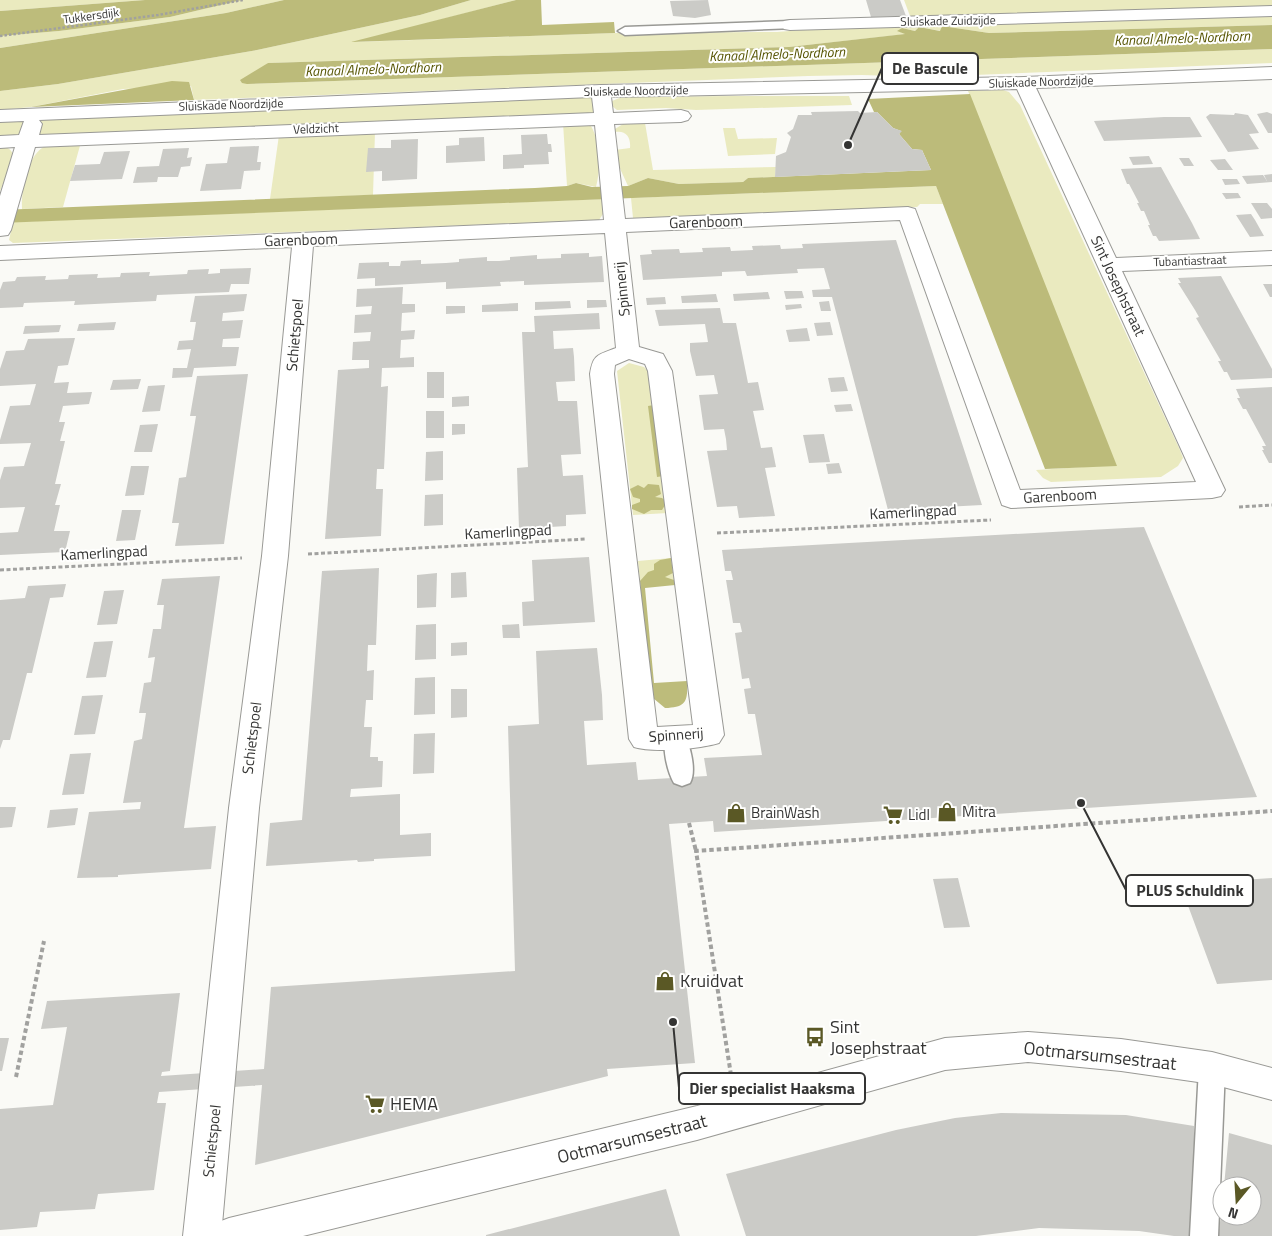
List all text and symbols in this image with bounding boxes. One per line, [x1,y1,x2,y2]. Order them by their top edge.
street label: Tukkersdijk [62,2,120,29]
street label: Sluiskade Zuidzijde [900,10,996,31]
water label: Kanaal Almelo-Nordhorn [1114,25,1251,50]
water label: Kanaal Almelo-Nordhorn [709,41,846,66]
callout: De Bascule [882,53,978,84]
water label: Kanaal Almelo-Nordhorn [305,56,442,81]
text: De Bascule [892,56,968,80]
street label: Sluiskade Noordzijde [988,70,1094,93]
street label: Sluiskade Noordzijde [583,80,689,101]
street label: Sluiskade Noordzijde [178,93,284,116]
street label: Veldzicht [293,118,340,139]
street label: Garenboom [669,209,743,234]
street label: Garenboom [264,227,338,252]
street label: Sint Josephstraat [1085,232,1152,340]
street label: Tubantiastraat [1153,250,1228,271]
street label: Spinnerij [607,261,636,317]
street label: Schietspoel [280,298,309,372]
street label: Garenboom [1023,482,1097,509]
street label: Kamerlingpad [869,498,957,525]
street label: Kamerlingpad [464,518,552,545]
street label: Kamerlingpad [60,539,148,566]
street label: Schietspoel [236,700,267,775]
street label: Spinnerij [648,721,704,748]
place label: Mitra [962,800,996,823]
place label: BrainWash [751,801,820,824]
shop icon: Mitra [936,801,958,823]
shop icon: BrainWash [725,802,747,824]
place label: Lidl [908,803,930,826]
supermarket icon: Lidl [882,804,904,826]
callout: PLUS Schuldink [1126,875,1253,906]
text: PLUS Schuldink [1136,878,1244,902]
place label: Kruidvat [680,967,744,994]
shop icon: Kruidvat [654,970,676,992]
place label: Sint Josephstraat [830,1013,927,1061]
bus stop icon: Sint Josephstraat [804,1026,826,1048]
street label: Ootmarsumsestraat [1022,1034,1179,1077]
callout: Dier specialist Haaksma [679,1073,865,1104]
text: Dier specialist Haaksma [689,1076,855,1100]
place label: HEMA [390,1090,438,1117]
supermarket icon: HEMA [364,1093,386,1115]
street label: Schietspoel [196,1104,227,1178]
street label: Ootmarsumsestraat [554,1107,710,1170]
north arrow [1212,1176,1262,1226]
text: N [1225,1202,1241,1225]

